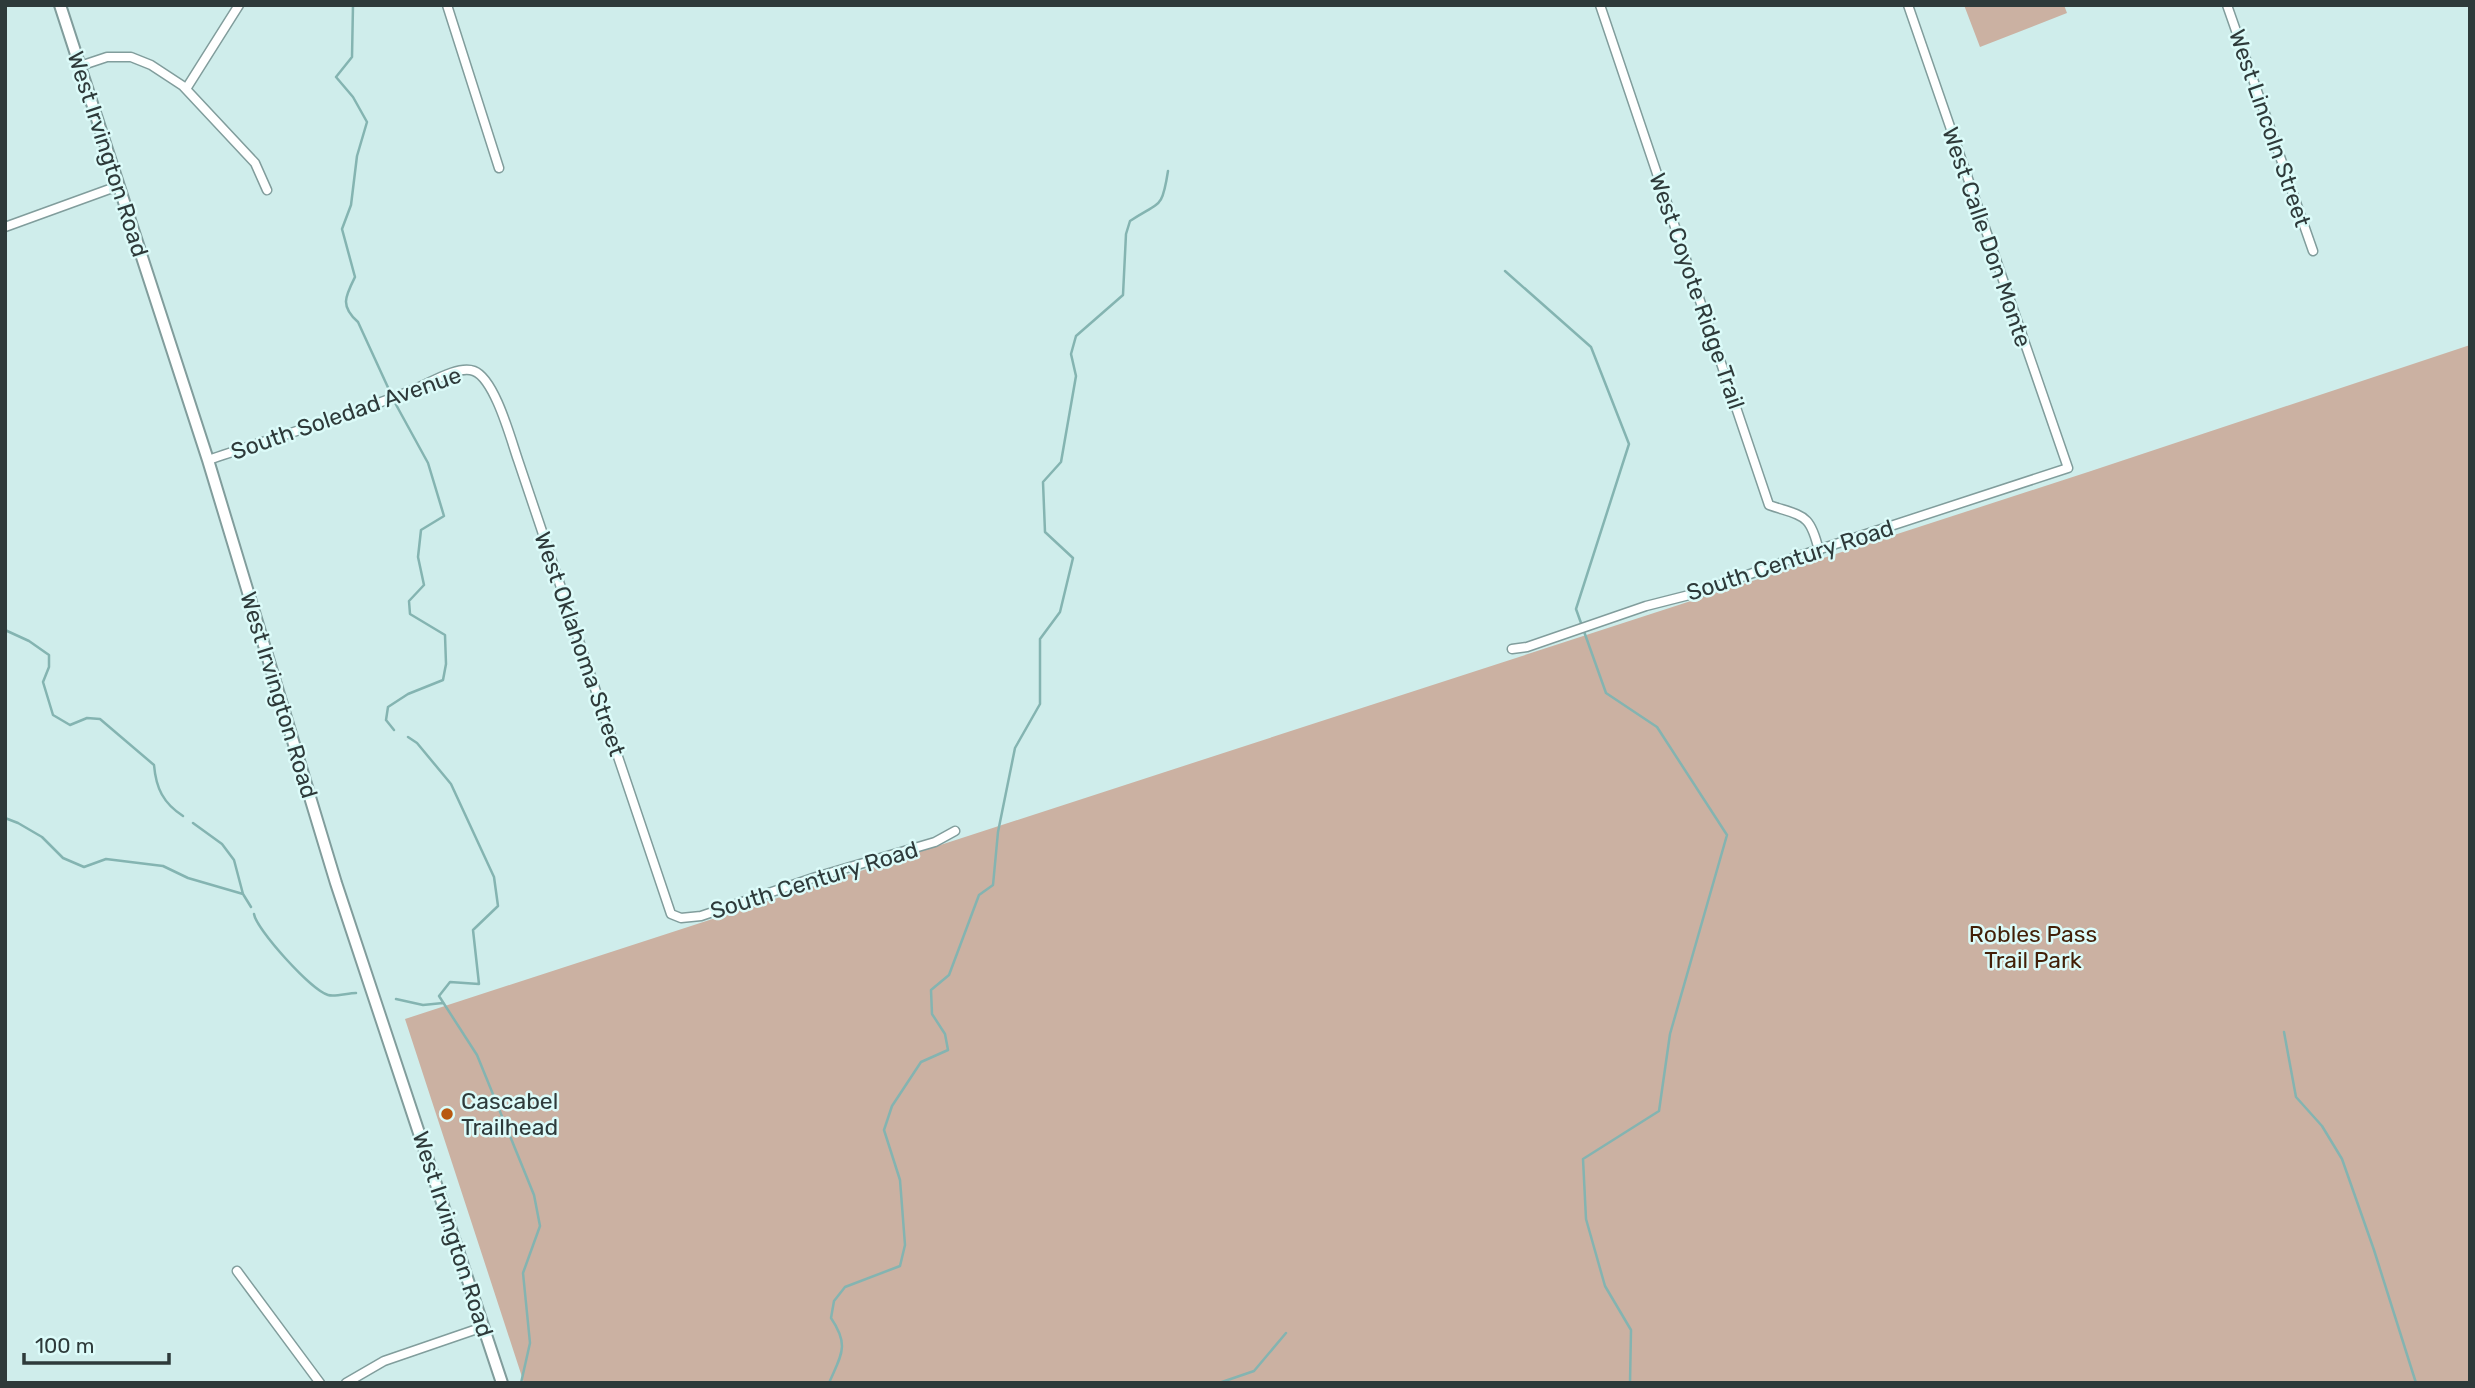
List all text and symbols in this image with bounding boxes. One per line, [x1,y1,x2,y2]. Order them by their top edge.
street label: West Lincoln Street [2223,25,2317,231]
street label: West Irvington Road [62,48,154,260]
street label: West Calle Don Monte [1936,123,2038,351]
street label: West Coyote Ridge Trail [1643,169,1751,413]
street label: South Soledad Avenue [227,360,465,466]
street label: South Century Road [1683,513,1897,607]
street label: West Oklahoma Street [528,528,632,760]
street label: West Irvington Road [234,588,324,802]
street label: South Century Road [707,835,921,925]
park label: Robles Pass Trail Park [1969,920,2097,974]
place label: Cascabel Trailhead [461,1087,558,1141]
marker: Cascabel Trailhead [439,1106,455,1122]
street label: West Irvington Road [407,1128,499,1340]
scale bar [24,1322,170,1366]
text: 100 m [35,1333,94,1358]

